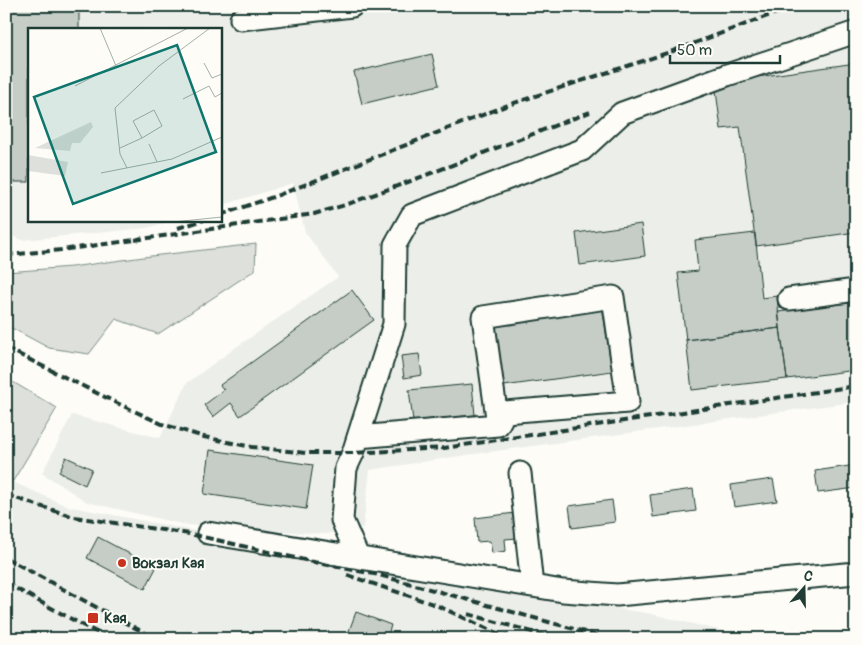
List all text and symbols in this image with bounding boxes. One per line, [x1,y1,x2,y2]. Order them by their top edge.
inset map [28,28,221,221]
scale bar [670,32,780,64]
text: 50 m [677,41,712,60]
place label: Вокзал Кая [132,554,204,573]
marker: Вокзал Кая [116,557,128,569]
north arrow [780,562,830,612]
text: С [801,567,816,586]
place label: Кая [104,609,127,628]
marker: Кая [86,611,100,625]

